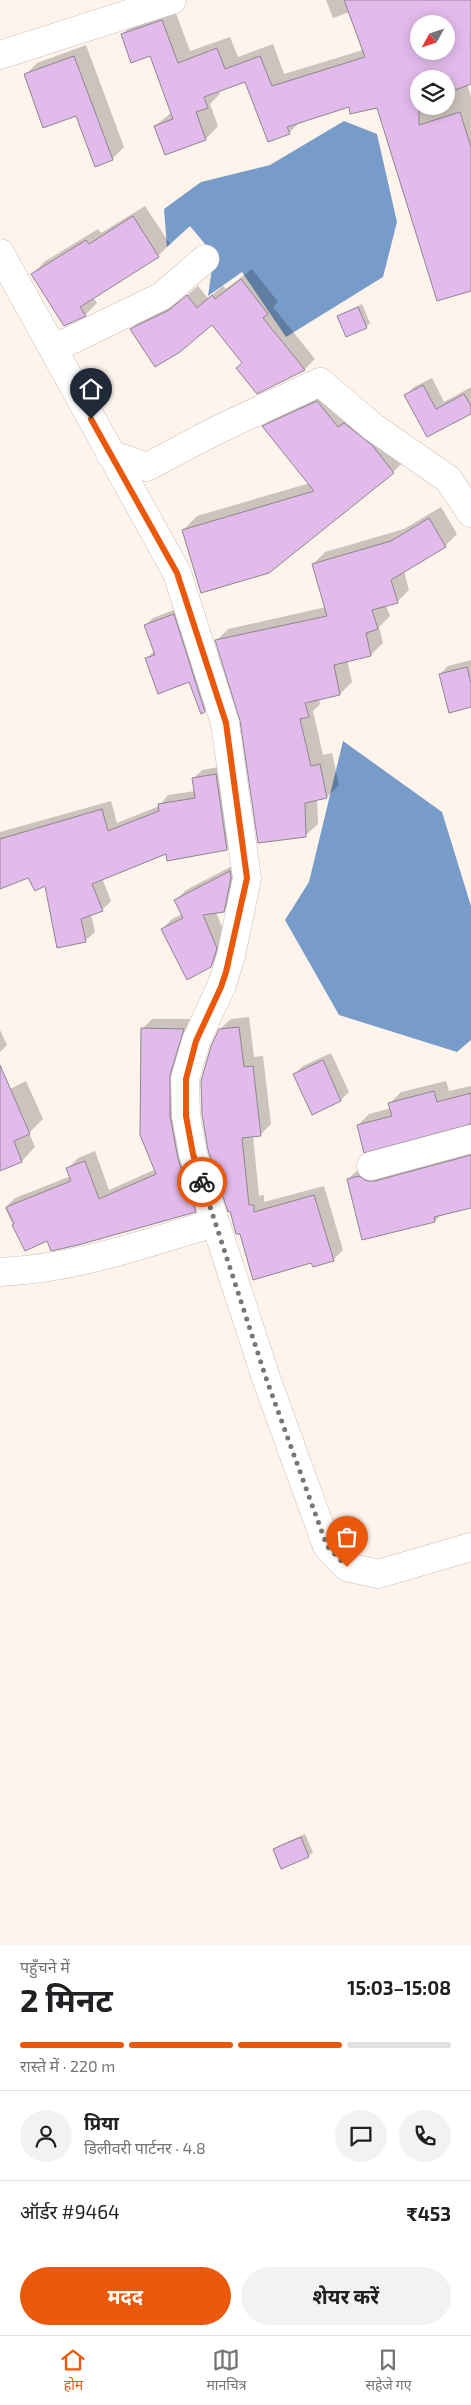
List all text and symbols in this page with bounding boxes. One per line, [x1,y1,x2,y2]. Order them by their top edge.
north arrow [410,15,455,60]
map controls [410,15,455,115]
button: layers [410,70,455,115]
pin [70,368,112,419]
icon: home [77,375,105,403]
courier [177,1157,227,1207]
icon: bike [188,1168,216,1196]
pin [326,1516,368,1567]
icon: bag [333,1523,361,1551]
text: पहुँचने में [20,1957,70,1976]
text: 15:03–15:08 [347,1976,451,1999]
text: 2 मिनट [20,1980,113,2018]
text: रास्ते में · 220 m [20,2056,115,2075]
button: person [20,2110,72,2162]
button: chat [335,2110,387,2162]
button: phone [399,2110,451,2162]
text: प्रिया [84,2111,119,2134]
text: डिलीवरी पार्टनर · 4.8 [84,2138,206,2157]
text: ऑर्डर #9464 [20,2200,120,2223]
text: ₹453 [406,2202,451,2225]
button: मदद [20,2267,231,2325]
button: शेयर करें [241,2267,451,2325]
tab: होम [59,2346,87,2396]
tab: मानचित्र [206,2346,246,2396]
tab: सहेजे गए [365,2346,411,2396]

